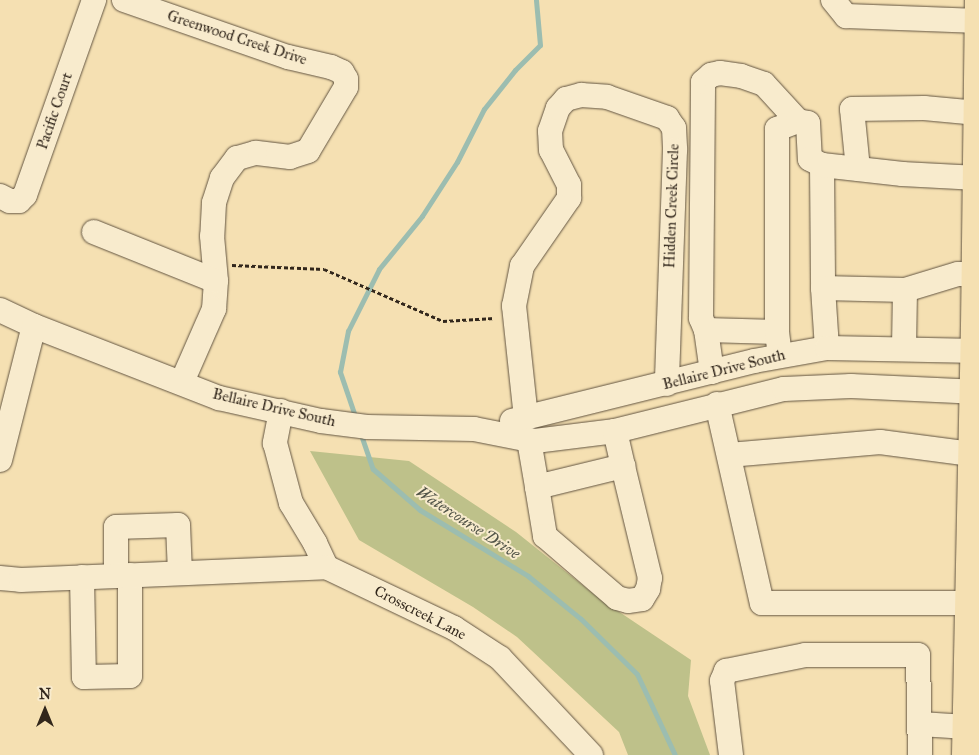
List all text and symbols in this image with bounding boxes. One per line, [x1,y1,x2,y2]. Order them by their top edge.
street label: Greenwood Creek Drive [165,7,309,69]
street label: Pacific Court [33,70,77,152]
street label: Hidden Creek Circle [661,143,683,269]
street label: Bellaire Drive South [661,346,787,394]
street label: Bellaire Drive South [211,385,337,431]
water label: Watercourse Drive [413,482,523,564]
street label: Crosscreek Lane [371,582,469,644]
north arrow [20,685,70,735]
text: N [39,686,51,703]

